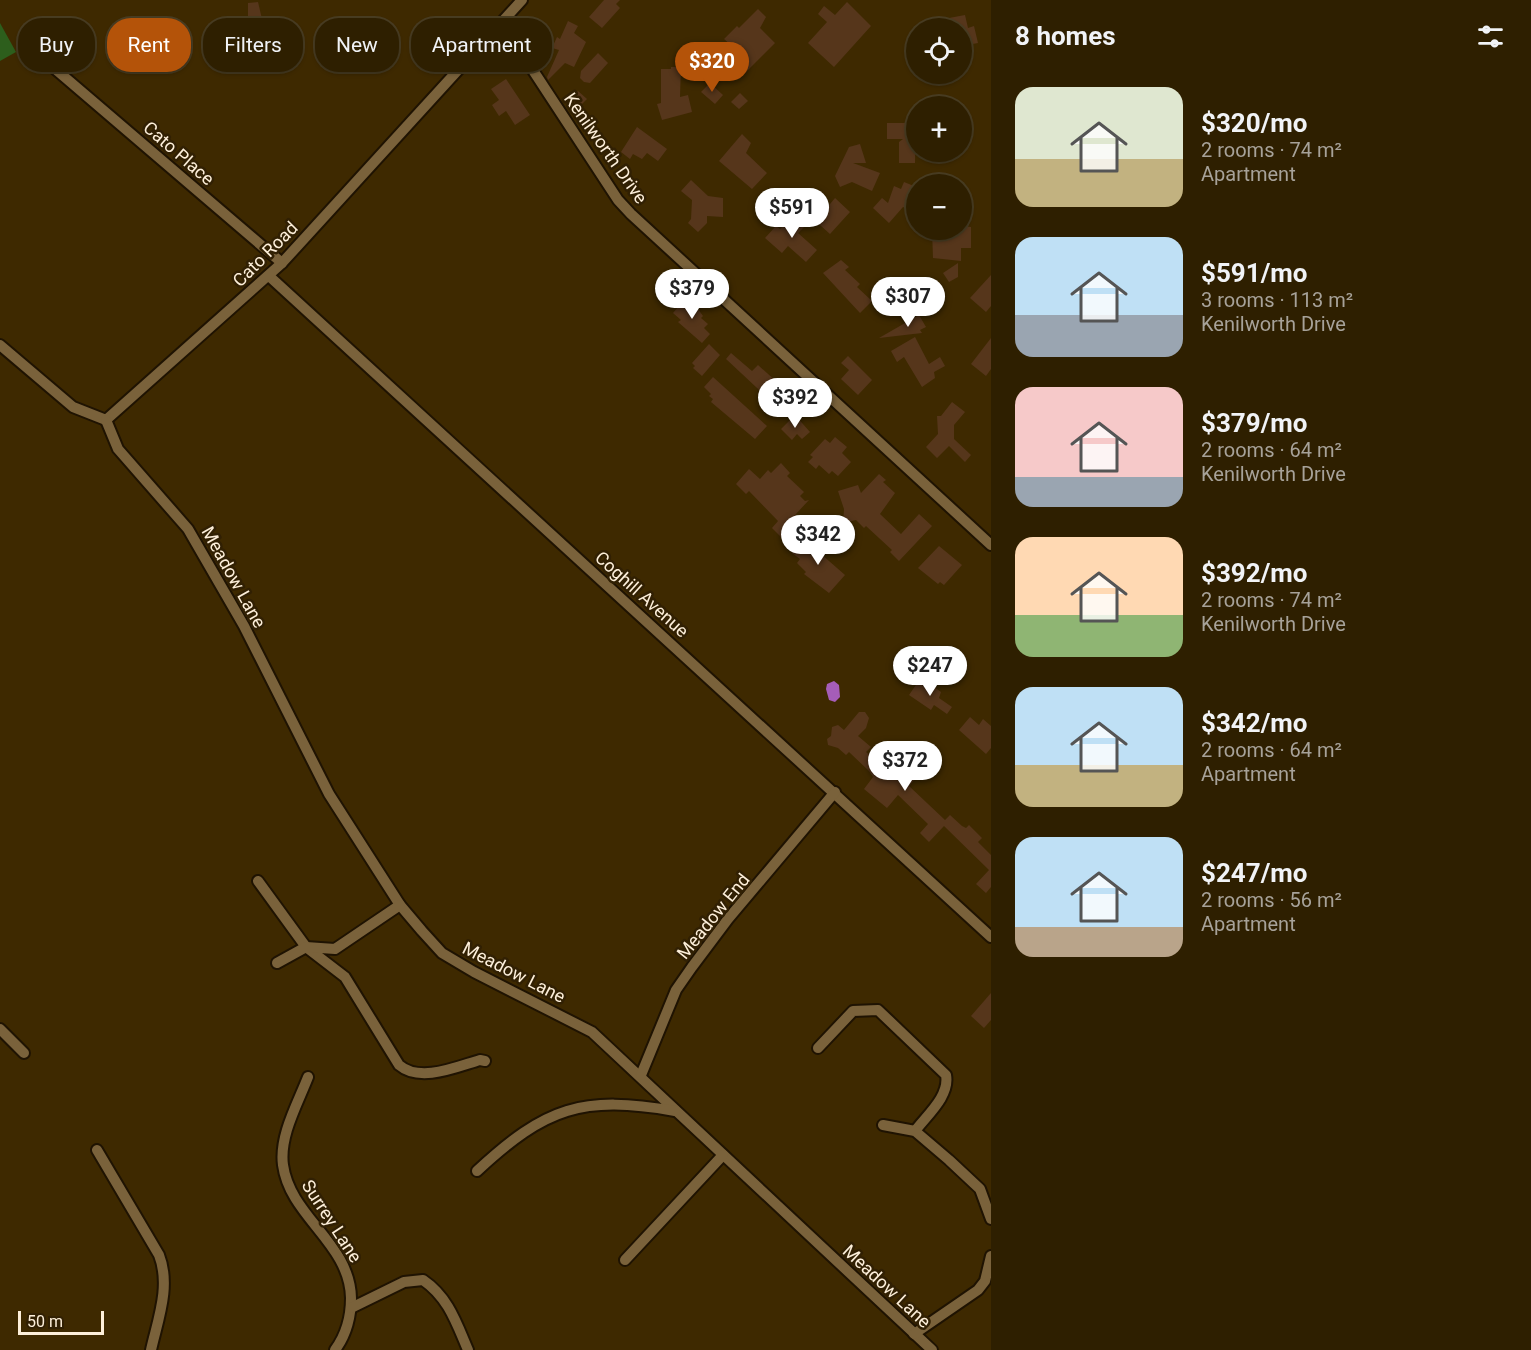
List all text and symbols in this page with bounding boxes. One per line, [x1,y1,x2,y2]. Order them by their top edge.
chip: Buy [18,18,95,72]
chip: Rent [107,18,191,72]
chip: Filters [203,18,303,72]
chip: New [315,18,399,72]
chip: Apartment [411,18,552,72]
map controls [906,18,972,240]
button: locate [906,18,972,84]
icon: filters [1474,20,1507,53]
text: 8 homes [1015,21,1116,51]
pin: $320 [676,42,748,93]
text: $320 [689,49,735,73]
street label: Kenilworth Drive [560,89,652,207]
button: + [906,96,972,162]
text: $320/mo [1201,108,1308,138]
icon: home [1063,111,1135,183]
street label: Cato Place [139,117,219,189]
text: 2 rooms · 74 m² [1201,138,1342,162]
text: Apartment [1201,162,1296,186]
button: − [906,174,972,240]
pin: $591 [756,188,828,239]
text: $591 [769,195,815,219]
street label: Cato Road [228,217,302,291]
text: $591/mo [1201,258,1308,288]
icon: home [1063,261,1135,333]
pin: $379 [656,269,728,320]
text: $379 [669,276,715,300]
pin: $307 [872,277,944,328]
text: $307 [885,284,931,308]
text: 3 rooms · 113 m² [1201,288,1353,312]
text: Kenilworth Drive [1201,312,1346,336]
pin: $392 [759,378,831,429]
text: $392 [772,385,818,409]
text: $379/mo [1201,408,1308,438]
icon: home [1063,411,1135,483]
text: 2 rooms · 64 m² [1201,438,1342,462]
text: Kenilworth Drive [1201,462,1346,486]
pin: $342 [782,515,854,566]
text: $342 [795,522,841,546]
street label: Meadow Lane [198,523,270,631]
street label: Coghill Avenue [591,547,693,641]
text: $392/mo [1201,558,1308,588]
icon: home [1063,561,1135,633]
text: 2 rooms · 74 m² [1201,588,1342,612]
text: Kenilworth Drive [1201,612,1346,636]
pin: $247 [894,646,966,697]
text: $247 [907,653,953,677]
text: $342/mo [1201,708,1308,738]
icon: home [1063,711,1135,783]
text: 2 rooms · 64 m² [1201,738,1342,762]
pin: $372 [869,741,941,792]
text: $372 [882,748,928,772]
text: Apartment [1201,762,1296,786]
text: $247/mo [1201,858,1308,888]
icon: home [1063,861,1135,933]
street label: Meadow End [672,869,754,963]
text: 2 rooms · 56 m² [1201,888,1342,912]
text: Apartment [1201,912,1296,936]
street label: Meadow Lane [459,937,569,1007]
street label: Surrey Lane [298,1176,366,1266]
street label: Meadow Lane [839,1240,935,1332]
scale bar [18,1308,104,1336]
text: 50 m [27,1312,63,1331]

